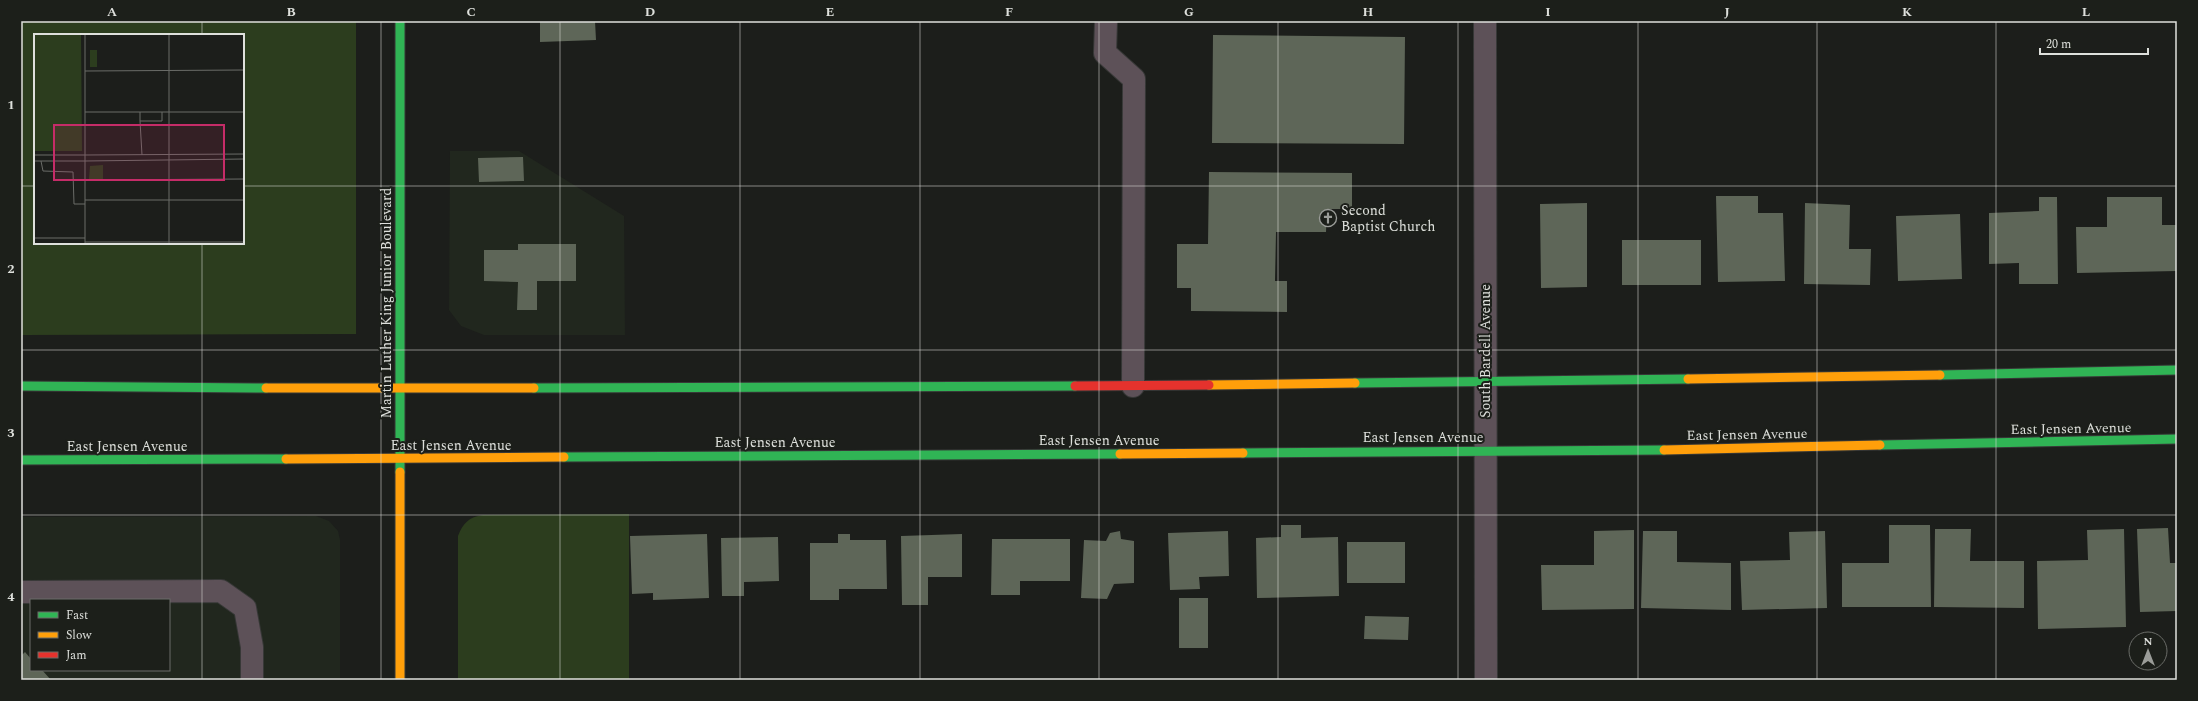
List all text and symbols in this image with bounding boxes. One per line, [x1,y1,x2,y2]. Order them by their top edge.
text: A [107,2,117,22]
text: B [286,2,296,22]
text: C [466,2,476,22]
text: D [645,2,655,22]
text: E [826,2,835,22]
text: F [1005,2,1013,22]
text: G [1184,2,1194,22]
text: H [1363,2,1374,22]
text: I [1545,2,1551,22]
text: J [1724,2,1730,22]
text: K [1902,2,1912,22]
text: L [2082,2,2090,22]
scale bar [2040,30,2148,56]
inset map [34,34,244,244]
text: 20 m [2046,35,2071,54]
text: 1 [7,95,15,115]
street label: Martin Luther King Junior Boulevard [376,187,397,418]
place label: Second Baptist Church [1341,200,1435,237]
church icon: Second Baptist Church [1318,208,1338,228]
text: 2 [7,259,15,279]
street label: South Bardell Avenue [1475,284,1496,418]
street label: East Jensen Avenue [2010,417,2132,440]
text: 3 [7,423,15,443]
street label: East Jensen Avenue [1686,423,1808,446]
street label: East Jensen Avenue [1362,427,1484,448]
street label: East Jensen Avenue [1038,430,1160,451]
street label: East Jensen Avenue [714,432,836,453]
street label: East Jensen Avenue [390,435,512,456]
street label: East Jensen Avenue [66,436,188,457]
text: 4 [7,587,15,607]
legend [30,599,170,671]
text: Fast [66,606,88,625]
text: Slow [66,626,92,645]
north arrow [2128,631,2168,671]
text: N [2144,633,2153,650]
text: Jam [66,646,87,665]

